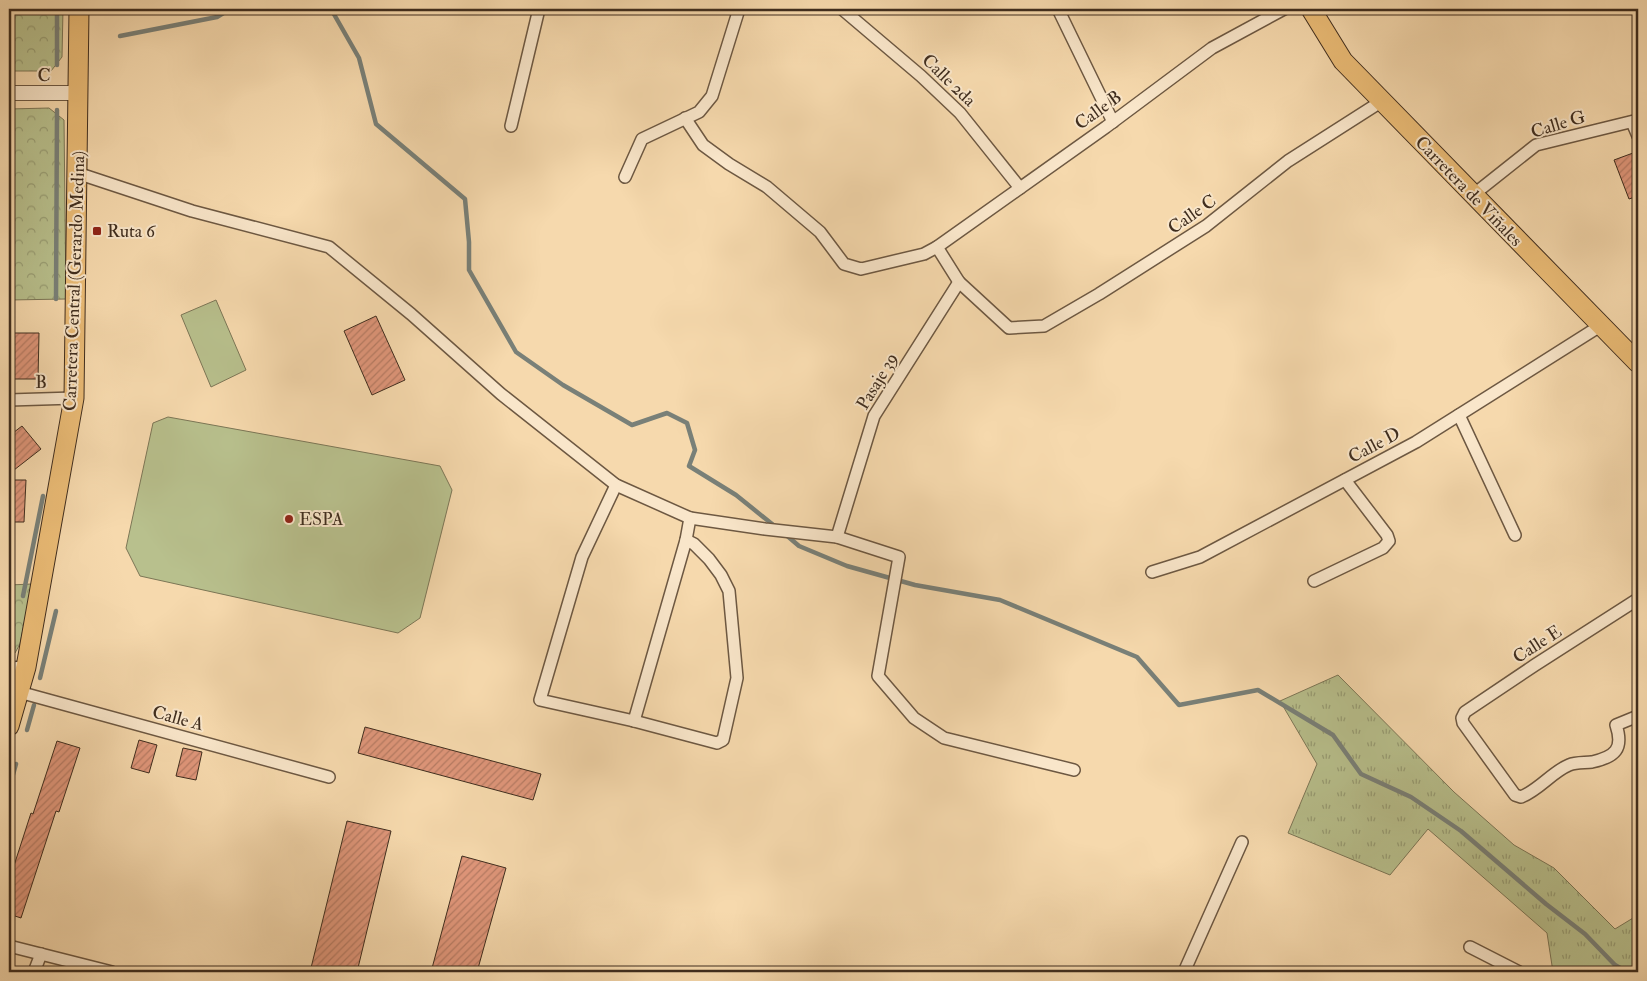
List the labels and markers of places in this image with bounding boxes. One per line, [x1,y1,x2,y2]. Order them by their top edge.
place label: Ruta 6 [107,220,156,243]
marker: Ruta 6 [91,225,103,237]
place label: ESPA [299,508,344,531]
marker: ESPA [283,513,295,525]

